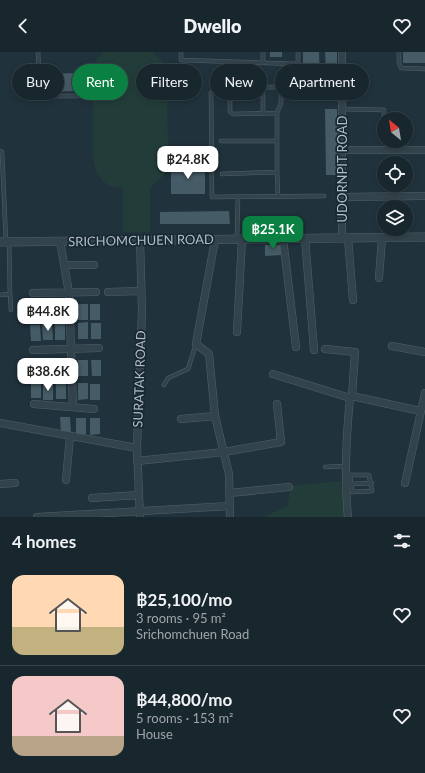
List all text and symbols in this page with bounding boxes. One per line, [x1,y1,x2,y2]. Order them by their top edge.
icon: back [12,15,34,37]
text: Dwello [184,15,241,37]
icon: heart [391,15,413,37]
chip: Buy [12,64,64,100]
chip: Rent [72,64,128,100]
chip: Filters [136,64,202,100]
chip: New [210,64,267,100]
chip: Apartment [275,64,369,100]
north arrow [377,112,413,148]
map controls [377,112,413,236]
street label: UDORNPIT ROAD [334,115,350,222]
pin: ฿24.8K [155,146,221,180]
text: ฿24.8K [166,151,210,167]
button: locate [377,156,413,192]
button: layers [377,200,413,236]
pin: ฿25.1K [240,216,306,250]
text: ฿25.1K [251,221,295,237]
street label: SRICHOMCHUEN ROAD [68,231,214,249]
pin: ฿44.8K [15,298,81,332]
text: ฿44.8K [26,303,70,319]
street label: SURATAK ROAD [129,330,149,428]
pin: ฿38.6K [15,358,81,392]
text: ฿38.6K [26,363,70,379]
icon: filters [391,530,413,552]
text: 4 homes [12,531,76,552]
text: ฿25,100/mo [136,589,232,610]
icon: home [44,591,92,639]
icon: heart [391,604,413,626]
text: 3 rooms · 95 m² [136,610,226,626]
text: Srichomchuen Road [136,626,249,642]
text: ฿44,800/mo [136,689,232,710]
icon: home [44,692,92,740]
icon: heart [391,705,413,727]
text: 5 rooms · 153 m² [136,710,233,726]
text: House [136,726,173,742]

